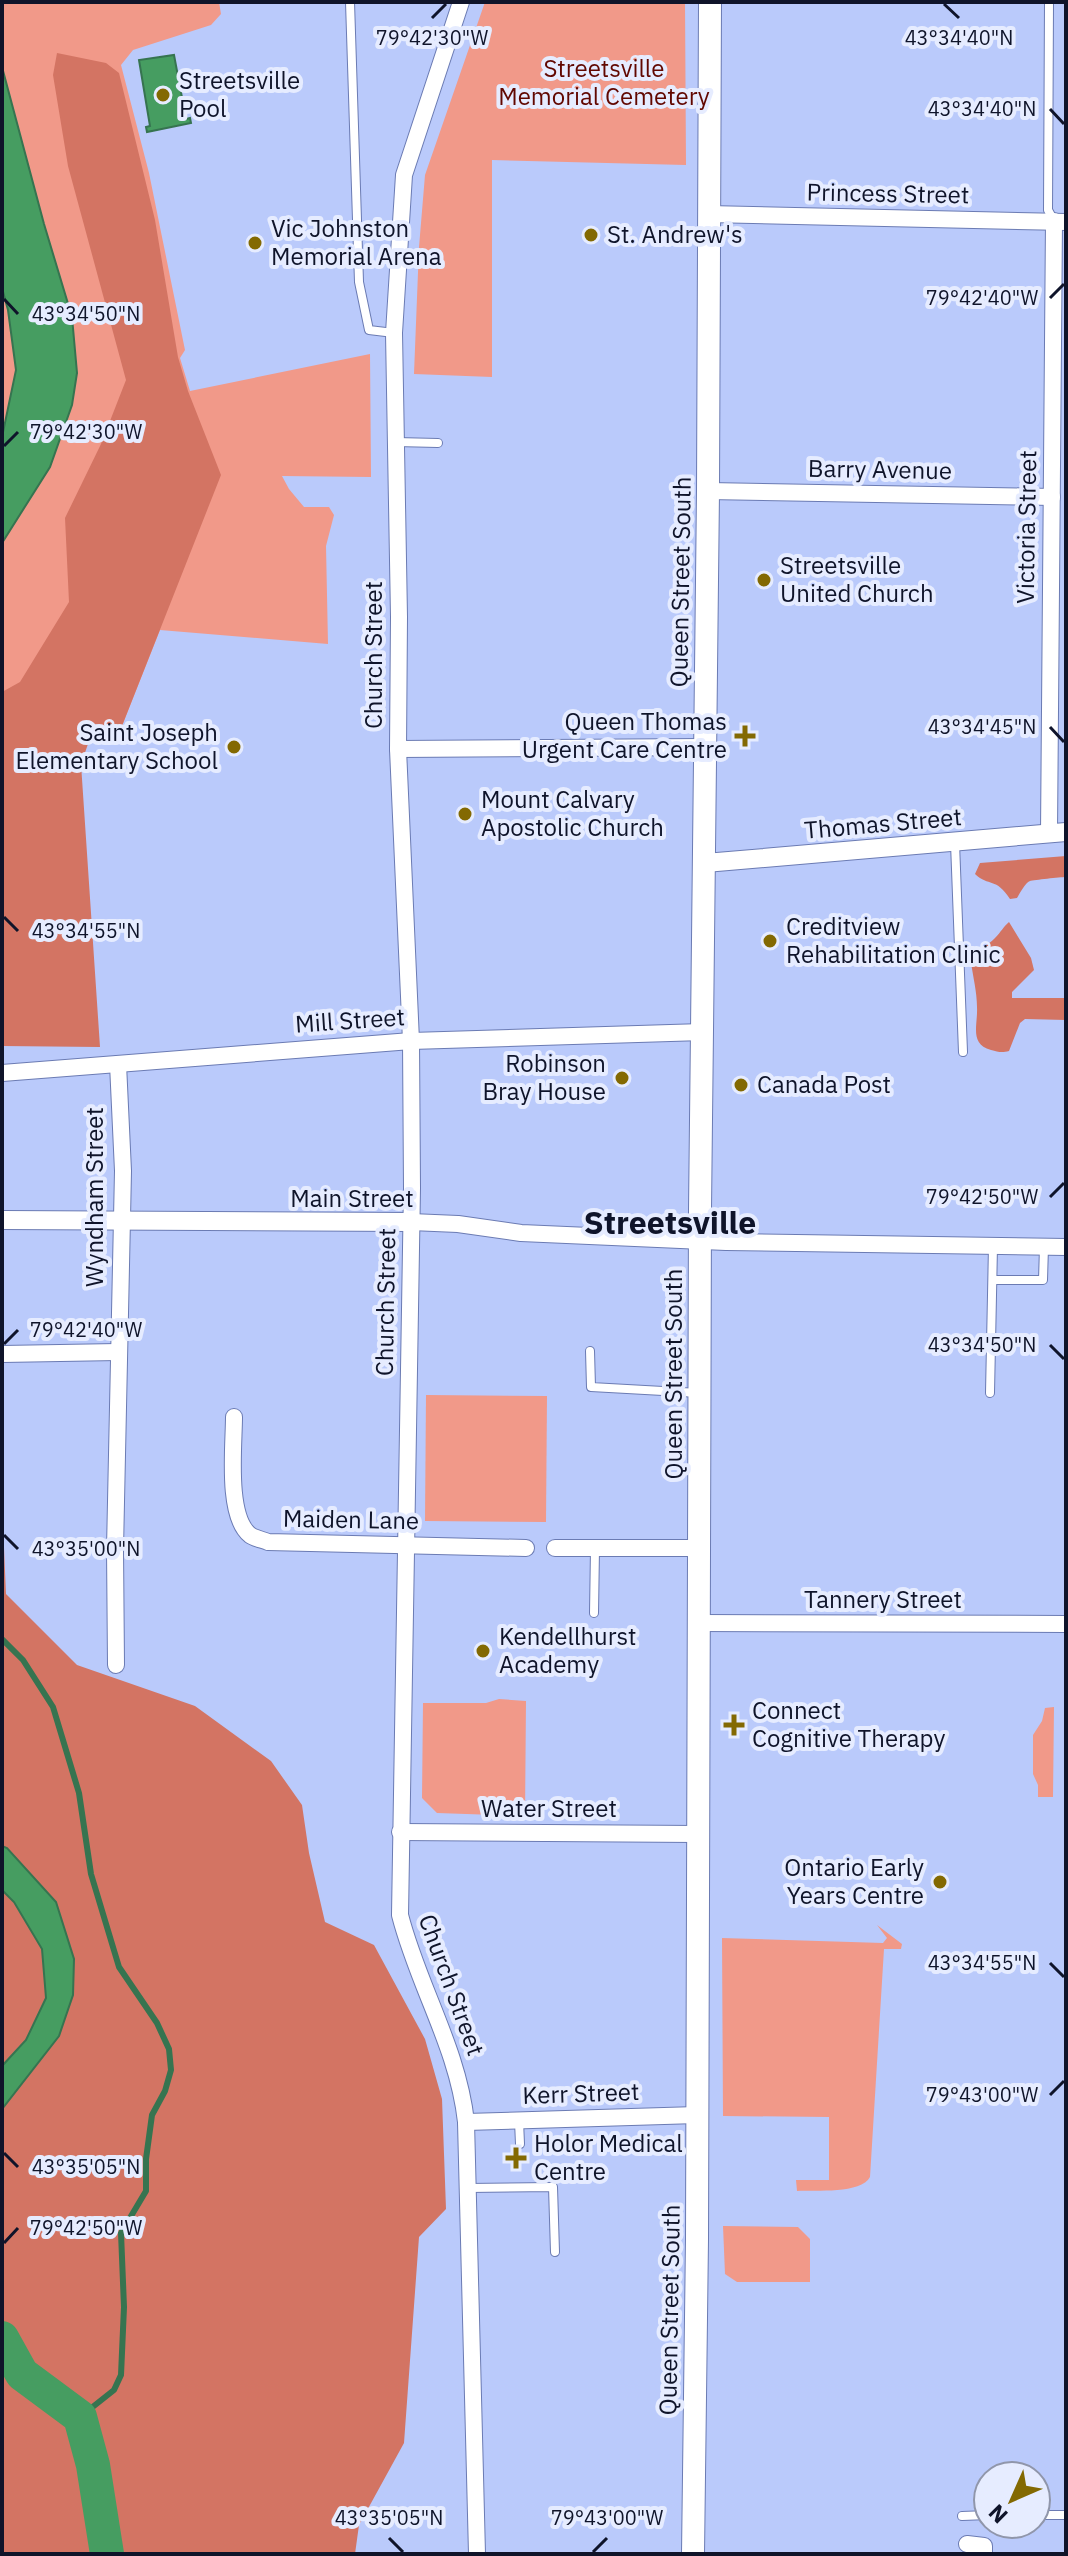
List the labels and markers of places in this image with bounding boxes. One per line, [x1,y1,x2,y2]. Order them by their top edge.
place label: Streetsville Pool [179,64,300,124]
marker: Streetsville Pool [154,86,172,104]
place label: Vic Johnston Memorial Arena [271,212,442,272]
place label: St. Andrew's [607,218,743,250]
marker: St. Andrew's [582,226,600,244]
marker: Vic Johnston Memorial Arena [246,234,264,252]
place label: Streetsville United Church [780,549,934,609]
marker: Streetsville United Church [755,571,773,589]
place label: Queen Thomas Urgent Care Centre [522,705,727,765]
place label: Saint Joseph Elementary School [16,716,218,776]
marker: Queen Thomas Urgent Care Centre [734,725,756,747]
marker: Saint Joseph Elementary School [225,738,243,756]
place label: Mount Calvary Apostolic Church [481,783,664,843]
marker: Mount Calvary Apostolic Church [456,805,474,823]
place label: Creditview Rehabilitation Clinic [786,910,1001,970]
marker: Creditview Rehabilitation Clinic [761,932,779,950]
place label: Robinson Bray House [482,1047,606,1107]
place label: Canada Post [757,1068,891,1100]
marker: Robinson Bray House [613,1069,631,1087]
marker: Canada Post [732,1076,750,1094]
place label: Kendellhurst Academy [499,1620,636,1680]
marker: Kendellhurst Academy [474,1642,492,1660]
place label: Connect Cognitive Therapy [752,1694,945,1754]
marker: Connect Cognitive Therapy [723,1714,745,1736]
place label: Ontario Early Years Centre [784,1851,924,1911]
marker: Ontario Early Years Centre [931,1873,949,1891]
place label: Holor Medical Centre [534,2127,683,2187]
marker: Holor Medical Centre [505,2147,527,2169]

